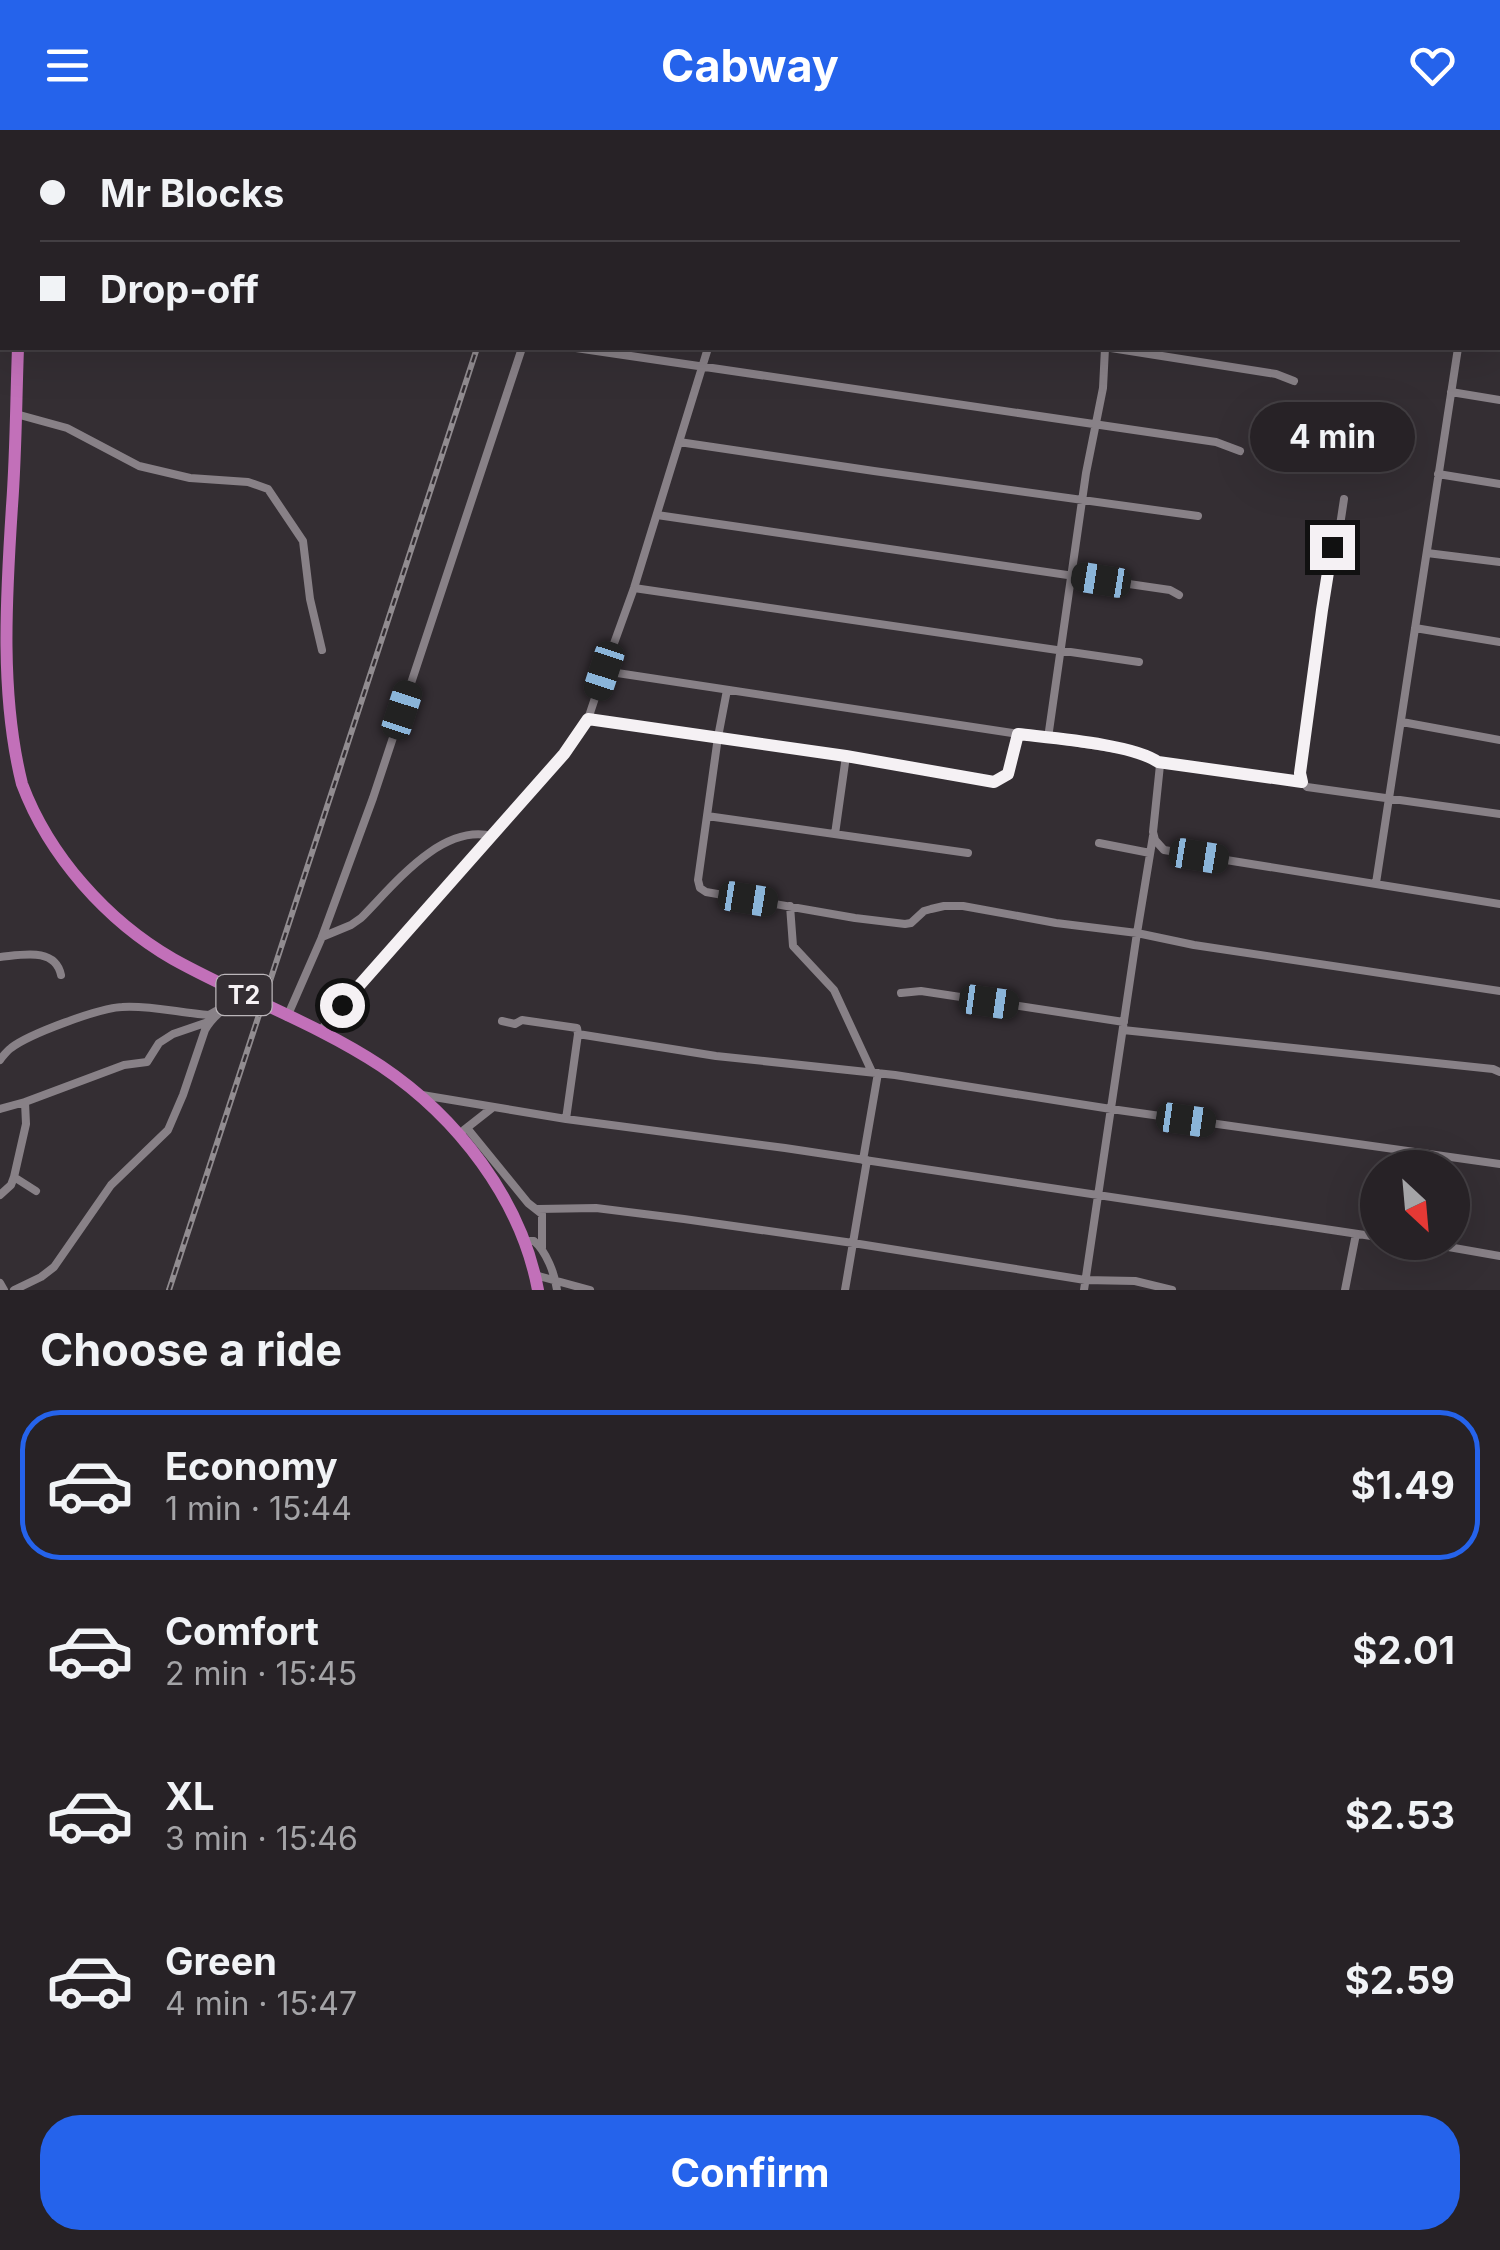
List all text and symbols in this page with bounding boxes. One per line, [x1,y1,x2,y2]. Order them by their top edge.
icon: menu [40,38,95,93]
text: Cabway [661,38,839,93]
icon: heart [1405,38,1460,93]
text: Mr Blocks [100,170,284,216]
text: Drop-off [100,266,259,312]
callout: 4 min [1250,402,1414,472]
text: 4 min [1289,417,1376,456]
route end [1310,525,1355,570]
car [1069,560,1133,600]
car [580,638,628,704]
car [378,677,426,743]
car [1167,836,1231,876]
car [716,879,780,919]
road number: T2 [216,975,272,1015]
route start [320,983,365,1028]
car [957,983,1021,1021]
car [1154,1101,1218,1139]
north arrow [1360,1150,1470,1260]
map controls [1360,1150,1470,1260]
text: Choose a ride [40,1322,342,1377]
icon: car [45,1440,135,1530]
text: Economy [165,1443,338,1489]
text: $1.49 [1351,1462,1455,1508]
text: 1 min · 15:44 [165,1489,352,1528]
icon: car [45,1605,135,1695]
text: Comfort [165,1608,319,1654]
text: $2.01 [1353,1627,1455,1673]
text: 2 min · 15:45 [165,1654,357,1693]
icon: car [45,1770,135,1860]
text: XL [165,1773,215,1819]
text: $2.53 [1345,1792,1455,1838]
text: 3 min · 15:46 [165,1819,358,1858]
icon: car [45,1935,135,2025]
text: Green [165,1938,277,1984]
text: $2.59 [1345,1957,1455,2003]
text: 4 min · 15:47 [165,1984,357,2023]
button: Confirm [40,2115,1460,2230]

